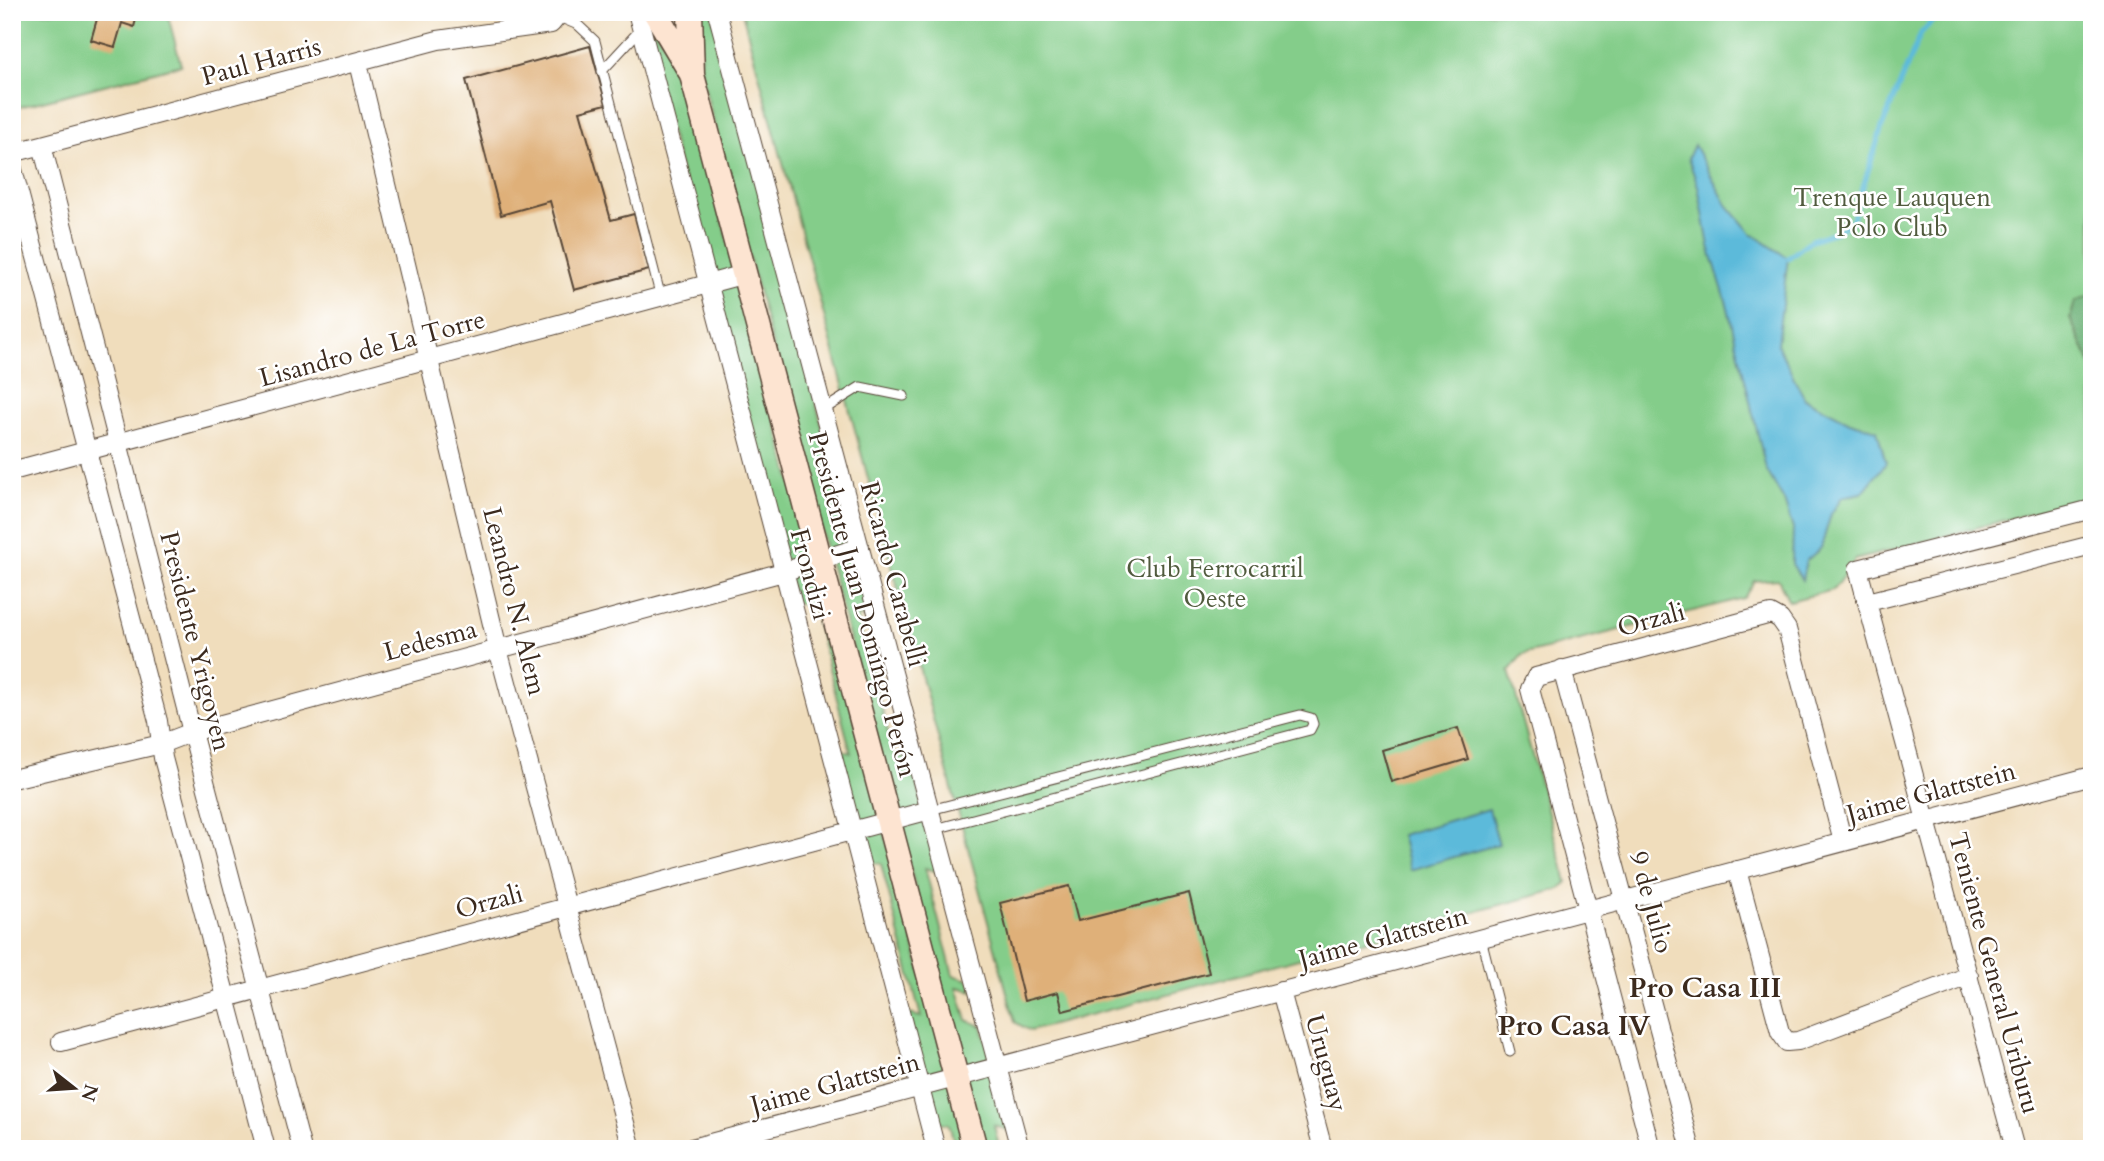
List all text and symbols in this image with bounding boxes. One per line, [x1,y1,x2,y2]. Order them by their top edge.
street label: Paul Harris [197,29,325,94]
park label: Trenque Lauquen Polo Club [1793,180,1991,245]
street label: Lisandro de La Torre [255,301,489,395]
street label: Presidente Juan Domingo Perón [799,427,926,781]
street label: Ricardo Carabelli [852,477,935,671]
street label: Leandro N. Alem [474,503,555,699]
street label: Frondizi [782,525,839,624]
street label: Presidente Yrigoyen [151,528,240,755]
park label: Club Ferrocarril Oeste [1126,551,1304,616]
street label: Orzali [1613,594,1689,645]
street label: Ledesma [380,611,481,670]
street label: Jaime Glattstein [1839,753,2020,833]
street label: Teniente General Uriburu [1940,829,2049,1118]
street label: 9 de Julio [1621,847,1682,957]
street label: Orzali [451,876,527,927]
street label: Jaime Glattstein [1291,898,1472,978]
district label: Pro Casa III [1629,969,1781,1007]
district label: Pro Casa IV [1498,1007,1651,1045]
street label: Uruguay [1297,1011,1356,1116]
street label: Jaime Glattstein [743,1044,924,1124]
north arrow [38,1052,108,1122]
text: N [74,1081,104,1105]

